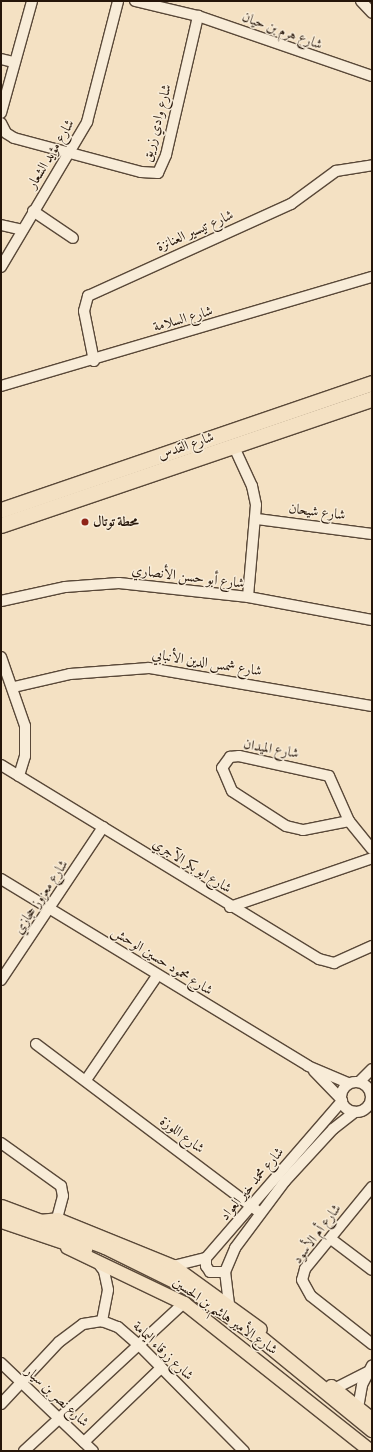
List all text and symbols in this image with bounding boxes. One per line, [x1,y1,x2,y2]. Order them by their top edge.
street label: شارع هرم بن حيان [240,9,324,53]
street label: شارع وادي زريق [139,82,175,164]
street label: شارع مؤيد الشعار [24,116,78,192]
street label: شارع تيسير العنانزة [154,207,236,255]
street label: شارع السلامة [151,303,215,335]
street label: شارع القدس [156,429,216,463]
street label: شارع شيحان [288,500,346,524]
place label: محطة توتال [93,514,139,530]
marker: محطة توتال [80,517,90,527]
street label: شارع أبو حسن الأنصاري [131,562,245,592]
street label: شارع شمس الدين الأنبابي [151,646,263,680]
street label: شارع الميدان [242,736,300,762]
street label: شارع ابو بكر الآجري [149,835,235,897]
street label: شارع معزوز حجازي [10,857,72,937]
street label: شارع محمود حسين الوحش [108,923,216,999]
street label: شارع اللوزة [156,1113,208,1157]
street label: شارع محمد خير العواد [217,1144,287,1224]
street label: شارع أم الأسود [289,1201,345,1267]
street label: شارع الأمير هاشم بن الحسين [170,1274,280,1358]
street label: شارع زرقاء اليمامة [129,1318,197,1384]
street label: شارع نصر بن سيار [22,1363,92,1431]

